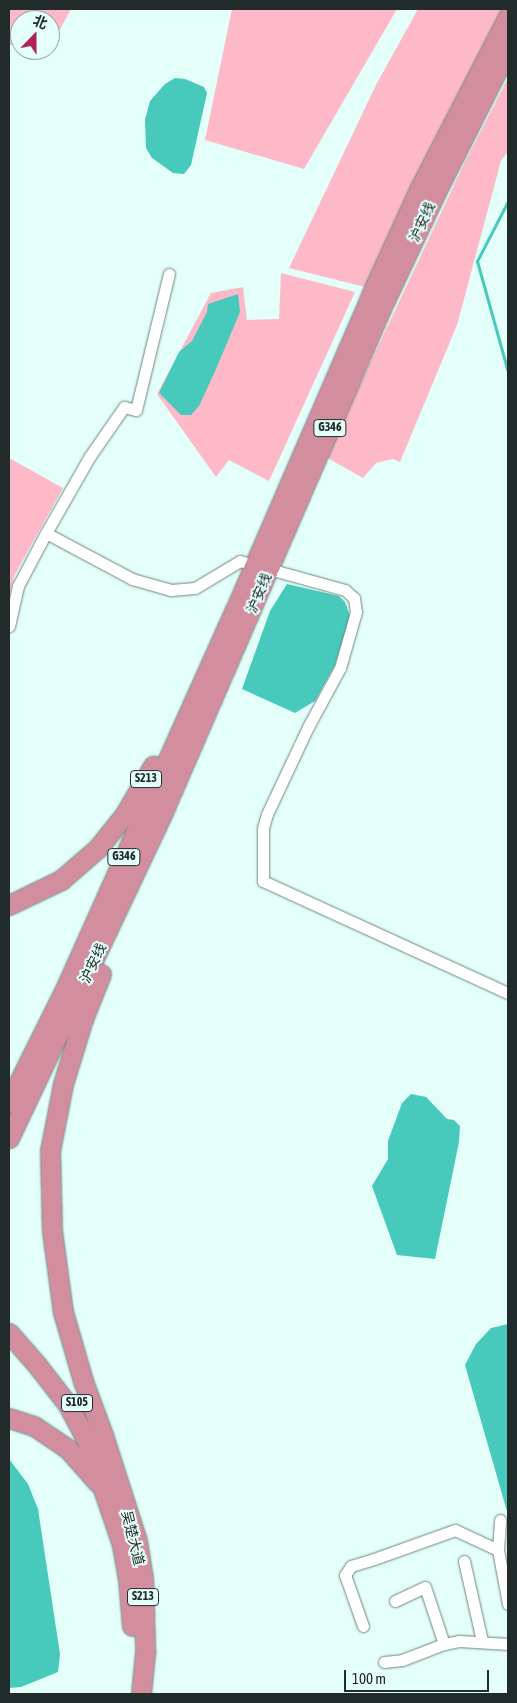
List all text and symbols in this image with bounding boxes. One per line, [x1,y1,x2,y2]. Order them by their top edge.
north arrow [10,10,60,60]
text: 北 [31,12,50,32]
street label: 沪安线 [406,199,438,245]
road number: G346 [312,418,348,438]
street label: 沪安线 [243,570,275,616]
road number: S213 [130,770,162,789]
road number: G346 [106,848,142,866]
street label: 沪安线 [77,940,109,986]
road number: S105 [61,1394,93,1412]
street label: 吴楚大道 [118,1509,148,1567]
road number: S213 [127,1588,159,1606]
scale bar [347,1660,492,1692]
text: 100 m [352,1670,386,1687]

